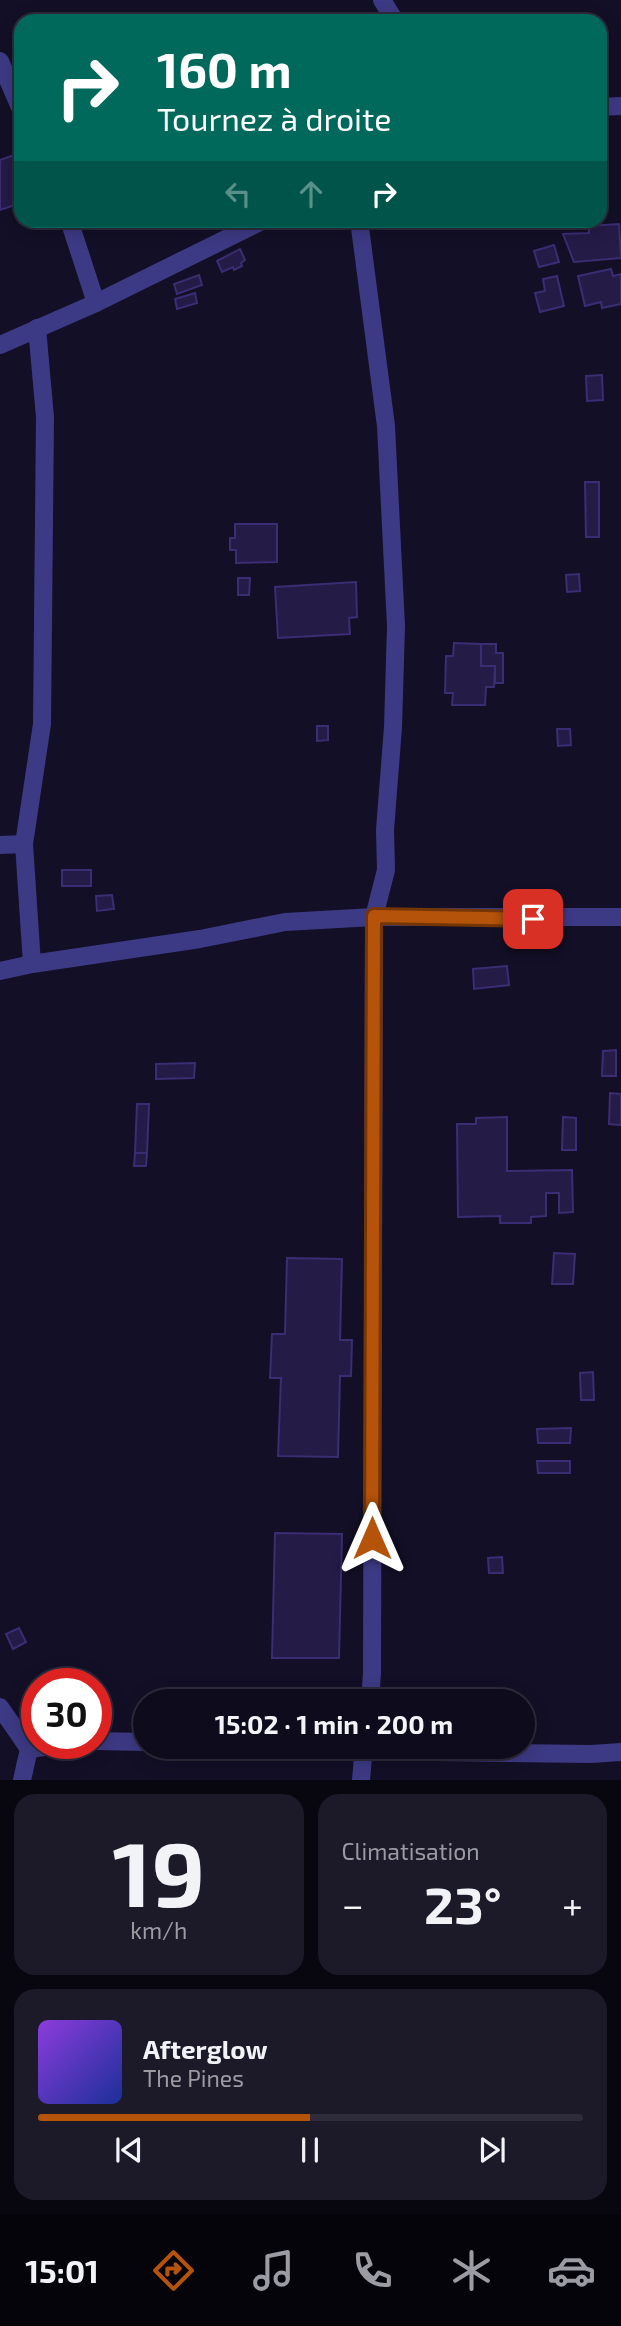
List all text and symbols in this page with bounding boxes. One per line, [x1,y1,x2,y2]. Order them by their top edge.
text: 160 m [157,39,292,98]
icon: right [42,42,133,133]
text: Tournez à droite [157,99,391,137]
icon: left [219,175,257,213]
icon: ahead [292,175,330,213]
icon: right [365,175,403,213]
pin [503,889,563,949]
icon: arrive [514,900,552,938]
position arrow [335,1501,409,1575]
speed limit sign: 30 [21,1668,112,1759]
text: 15:02 · 1 min · 200 m [215,1708,453,1739]
text: 19 [112,1816,205,1925]
text: Climatisation [342,1837,480,1865]
text: 23° [424,1872,502,1934]
text: − [342,1881,364,1927]
text: + [562,1881,583,1927]
text: km/h [130,1916,187,1944]
text: Afterglow [143,2033,268,2064]
text: The Pines [143,2064,244,2092]
icon: previous [110,2131,148,2169]
icon: pause [291,2131,329,2169]
icon: next [473,2131,511,2169]
icon: directions [149,2246,198,2295]
icon: music [249,2246,298,2295]
icon: phone [348,2246,397,2295]
icon: climate [447,2246,496,2295]
icon: car [547,2246,596,2295]
text: 15:01 [25,2251,99,2289]

